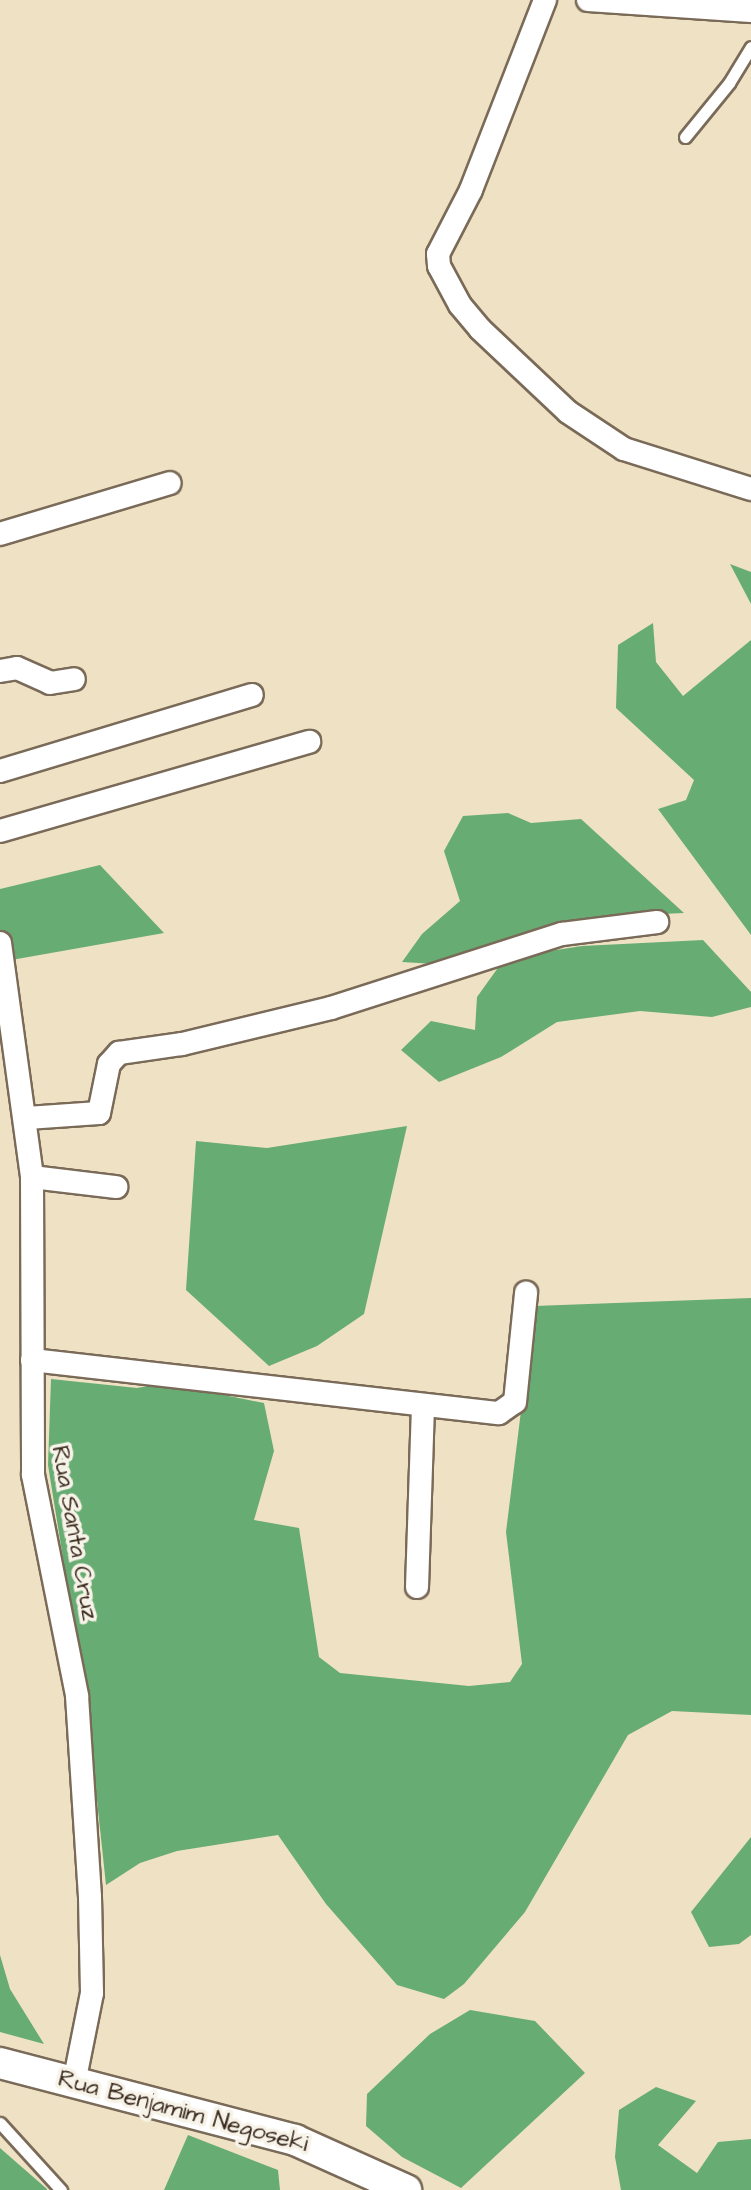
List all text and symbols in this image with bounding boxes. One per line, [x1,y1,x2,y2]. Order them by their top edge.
street label: Rua Santa Cruz [44,1444,104,1622]
street label: Rua Benjamim Negoseki [55,2065,311,2159]

